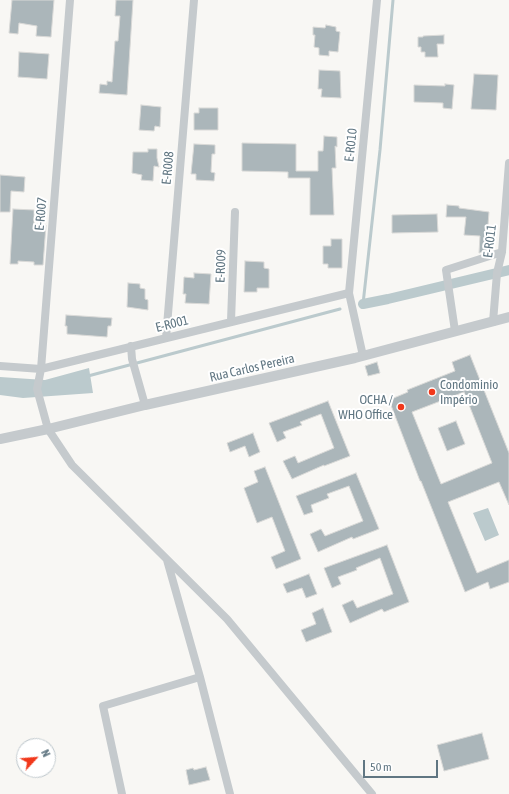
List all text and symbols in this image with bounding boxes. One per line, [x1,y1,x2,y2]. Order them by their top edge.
street label: E-R010 [341,127,361,163]
street label: E-R008 [159,151,177,185]
street label: E-R007 [32,197,50,231]
street label: E-R011 [480,223,500,259]
street label: E-R009 [213,249,229,283]
street label: E-R001 [154,312,190,336]
street label: Rua Carlos Pereira [208,351,296,385]
place label: Condominio Império [440,377,498,408]
marker: Condominio Império [427,387,437,397]
place label: OCHA / WHO Office [338,392,393,423]
marker: OCHA / WHO Office [396,402,406,412]
north arrow [16,738,56,778]
text: N [39,748,53,759]
scale bar [365,752,440,778]
text: 50 m [370,760,392,774]

